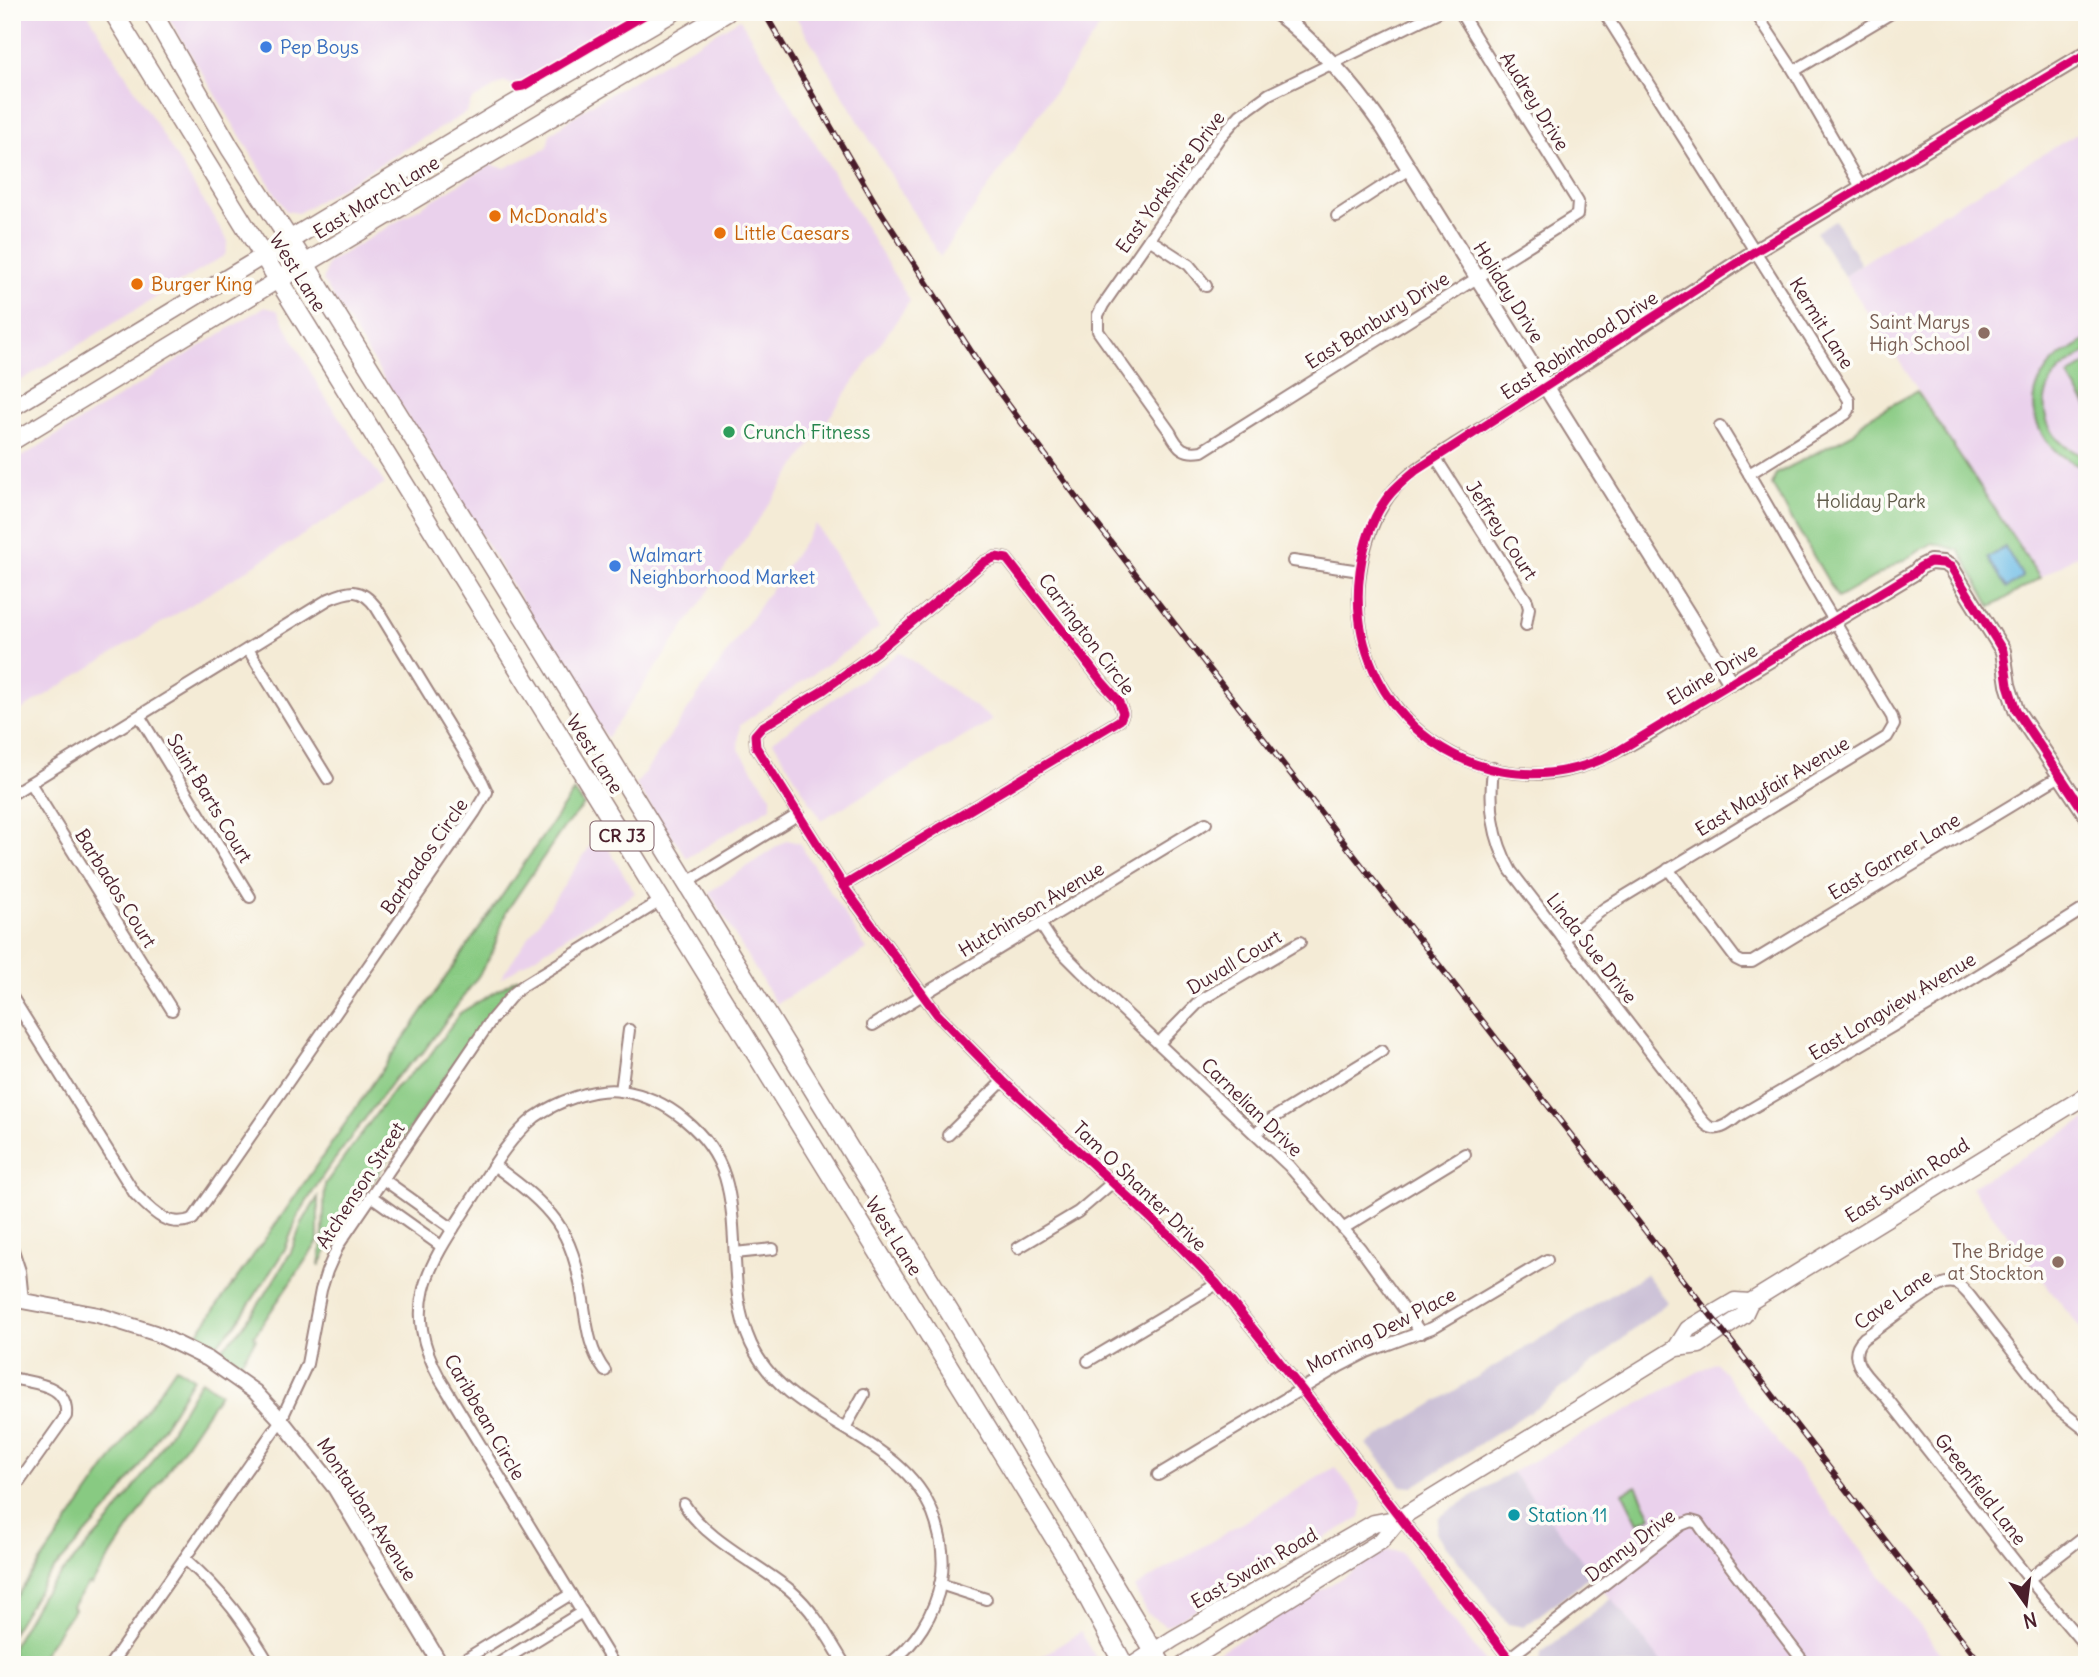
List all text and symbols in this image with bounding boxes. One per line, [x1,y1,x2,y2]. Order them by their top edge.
place label: Pep Boys [280,35,359,59]
marker: Pep Boys [258,39,274,55]
street label: Audrey Drive [1495,47,1575,155]
street label: East Yorkshire Drive [1110,106,1230,258]
street label: East March Lane [309,150,443,244]
place label: McDonald's [509,204,607,228]
marker: McDonald's [487,208,503,224]
place label: Little Caesars [734,221,850,245]
marker: Little Caesars [712,225,728,241]
street label: West Lane [264,228,332,316]
street label: Holiday Drive [1468,237,1550,347]
street label: East Banbury Drive [1301,266,1453,374]
place label: Burger King [151,272,253,296]
street label: Kermit Lane [1784,273,1860,373]
marker: Burger King [129,276,145,292]
street label: East Robinhood Drive [1496,285,1662,405]
place label: Saint Marys High School [1869,310,1970,356]
marker: Saint Marys High School [1976,325,1992,341]
place label: Crunch Fitness [743,420,870,444]
marker: Crunch Fitness [721,424,737,440]
street label: Jeffrey Court [1461,476,1543,584]
park label: Holiday Park [1816,489,1926,513]
place label: Walmart Neighborhood Market [629,543,815,589]
marker: Walmart Neighborhood Market [607,558,623,574]
street label: Carrington Circle [1034,569,1140,699]
street label: Elaine Drive [1662,638,1762,710]
street label: West Lane [561,710,629,798]
street label: Saint Barts Court [162,729,258,867]
street label: East Mayfair Avenue [1691,731,1853,841]
street label: Barbados Circle [375,793,473,919]
street label: East Garner Lane [1824,807,1964,905]
road number: CR J3 [590,822,654,850]
street label: Barbados Court [70,824,162,952]
street label: Hutchinson Avenue [954,856,1108,962]
street label: Linda Sue Drive [1541,888,1643,1008]
street label: Duvall Court [1182,924,1286,1000]
street label: East Longview Avenue [1804,947,1980,1065]
street label: Carnelian Drive [1196,1053,1308,1161]
street label: Tam O Shanter Drive [1068,1116,1212,1256]
street label: Atchenson Street [310,1117,410,1253]
street label: East Swain Road [1841,1132,1973,1228]
street label: West Lane [860,1192,928,1280]
place label: The Bridge at Stockton [1947,1239,2044,1285]
marker: The Bridge at Stockton [2050,1254,2066,1270]
street label: Cave Lane [1849,1264,1937,1334]
street label: Morning Dew Place [1302,1282,1460,1378]
street label: Caribbean Circle [439,1350,531,1484]
street label: Greenfield Lane [1930,1428,2032,1550]
street label: Montauban Avenue [312,1433,422,1585]
place label: Station 11 [1528,1503,1607,1527]
street label: Danny Drive [1580,1503,1680,1587]
marker: Station 11 [1506,1507,1522,1523]
street label: East Swain Road [1187,1522,1321,1614]
north arrow [1990,1568,2060,1638]
text: N [2021,1607,2039,1634]

